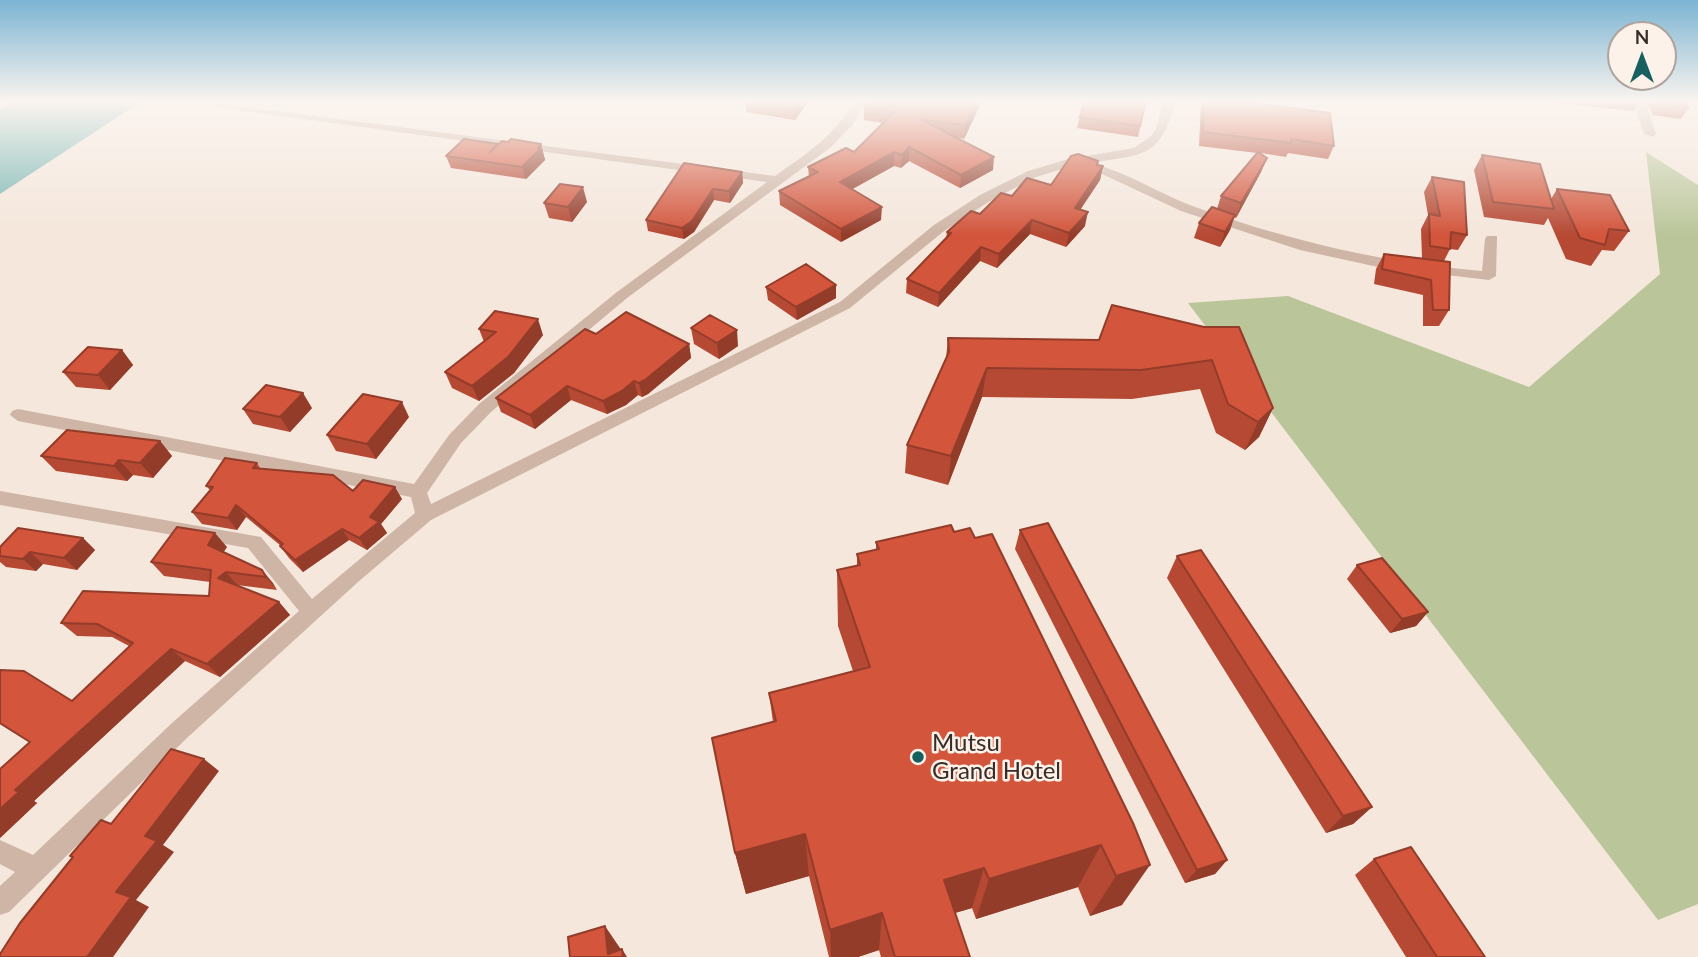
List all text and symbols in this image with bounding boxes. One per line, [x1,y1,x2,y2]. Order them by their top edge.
north arrow [1607,21,1677,91]
text: N [1635,25,1649,48]
place label: Mutsu Grand Hotel [932,729,1061,785]
marker: Mutsu Grand Hotel [910,749,926,765]

